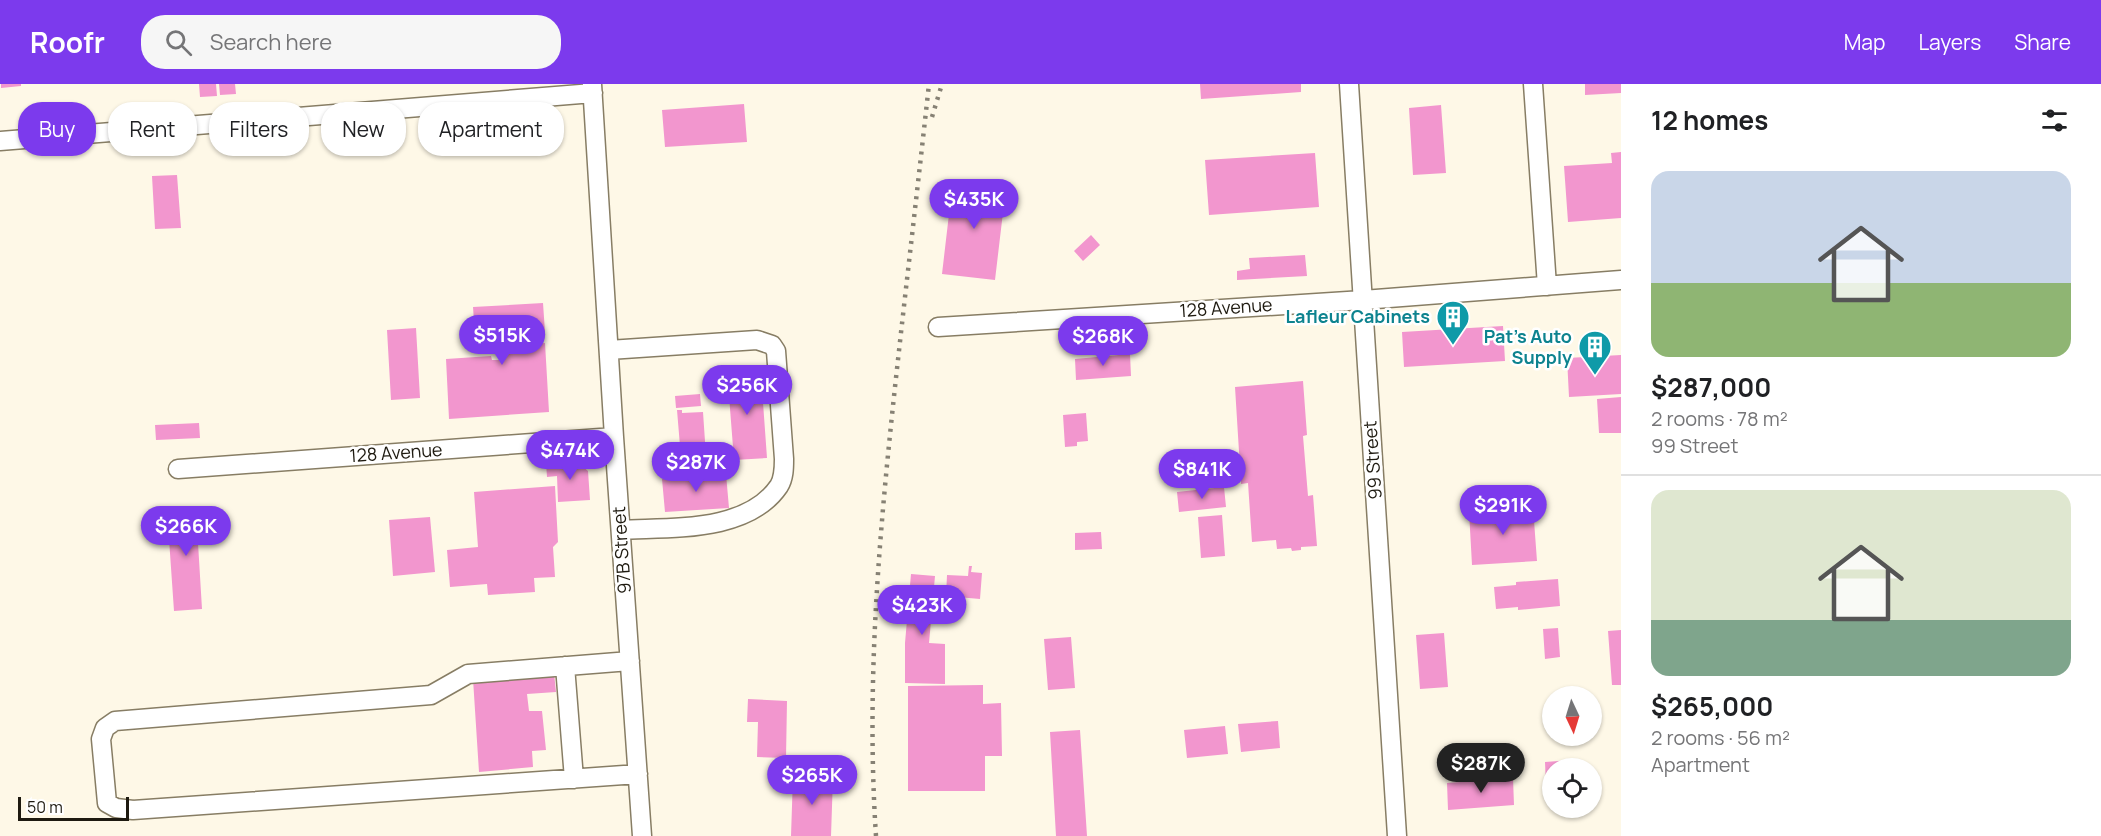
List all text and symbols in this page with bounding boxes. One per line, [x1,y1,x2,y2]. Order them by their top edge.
search box [141,15,561,69]
text: Roofr [30,23,105,61]
icon: search [162,26,195,59]
text: Search here [210,27,332,57]
text: Map [1844,28,1885,56]
text: Layers [1918,28,1981,56]
text: Share [2014,28,2071,56]
chip: Buy [18,102,96,156]
chip: Rent [108,102,197,156]
chip: Filters [209,102,309,156]
chip: New [321,102,406,156]
chip: Apartment [418,102,564,156]
text: 12 homes [1651,102,1768,138]
icon: filters [2038,104,2071,137]
pin: $435K [932,179,1016,230]
text: $435K [943,185,1005,212]
icon: home [1807,210,1915,318]
street label: 128 Avenue [1179,292,1273,322]
building icon: Lafleur Cabinets [1435,299,1471,346]
place label: Lafleur Cabinets [1285,304,1430,328]
pin: $515K [460,315,544,366]
pin: $268K [1061,316,1145,367]
text: $515K [473,321,531,348]
text: $268K [1072,322,1134,349]
place label: Pat's Auto Supply [1484,324,1572,369]
building icon: Pat's Auto Supply [1577,329,1613,376]
pin: $256K [705,365,789,416]
text: $287,000 [1651,369,1771,405]
text: $256K [716,371,778,398]
text: 2 rooms · 78 m² [1651,405,1788,432]
street label: 99 Street [1357,420,1387,500]
pin: $474K [528,430,612,481]
text: 99 Street [1651,432,1739,459]
text: $474K [540,436,600,463]
street label: 128 Avenue [349,437,443,467]
pin: $287K [654,442,738,493]
text: $287K [666,448,726,475]
pin: $841K [1160,449,1244,500]
text: $841K [1173,455,1231,482]
pin: $291K [1461,485,1545,536]
text: $291K [1474,491,1532,518]
pin: $266K [144,506,228,557]
street label: 97B Street [606,506,636,595]
text: $266K [155,512,217,539]
icon: home [1807,529,1915,637]
pin: $423K [880,585,964,636]
text: $423K [891,591,953,618]
north arrow [1542,686,1602,746]
map controls [1542,686,1602,818]
text: $265,000 [1651,688,1773,724]
text: 2 rooms · 56 m² [1651,724,1790,751]
pin: $287K [1439,743,1523,794]
text: $287K [1451,749,1511,776]
text: Apartment [1651,751,1750,778]
pin: $265K [770,755,854,806]
button: locate [1542,758,1602,818]
text: $265K [781,761,843,788]
scale bar [18,794,129,822]
text: 50 m [27,796,63,818]

